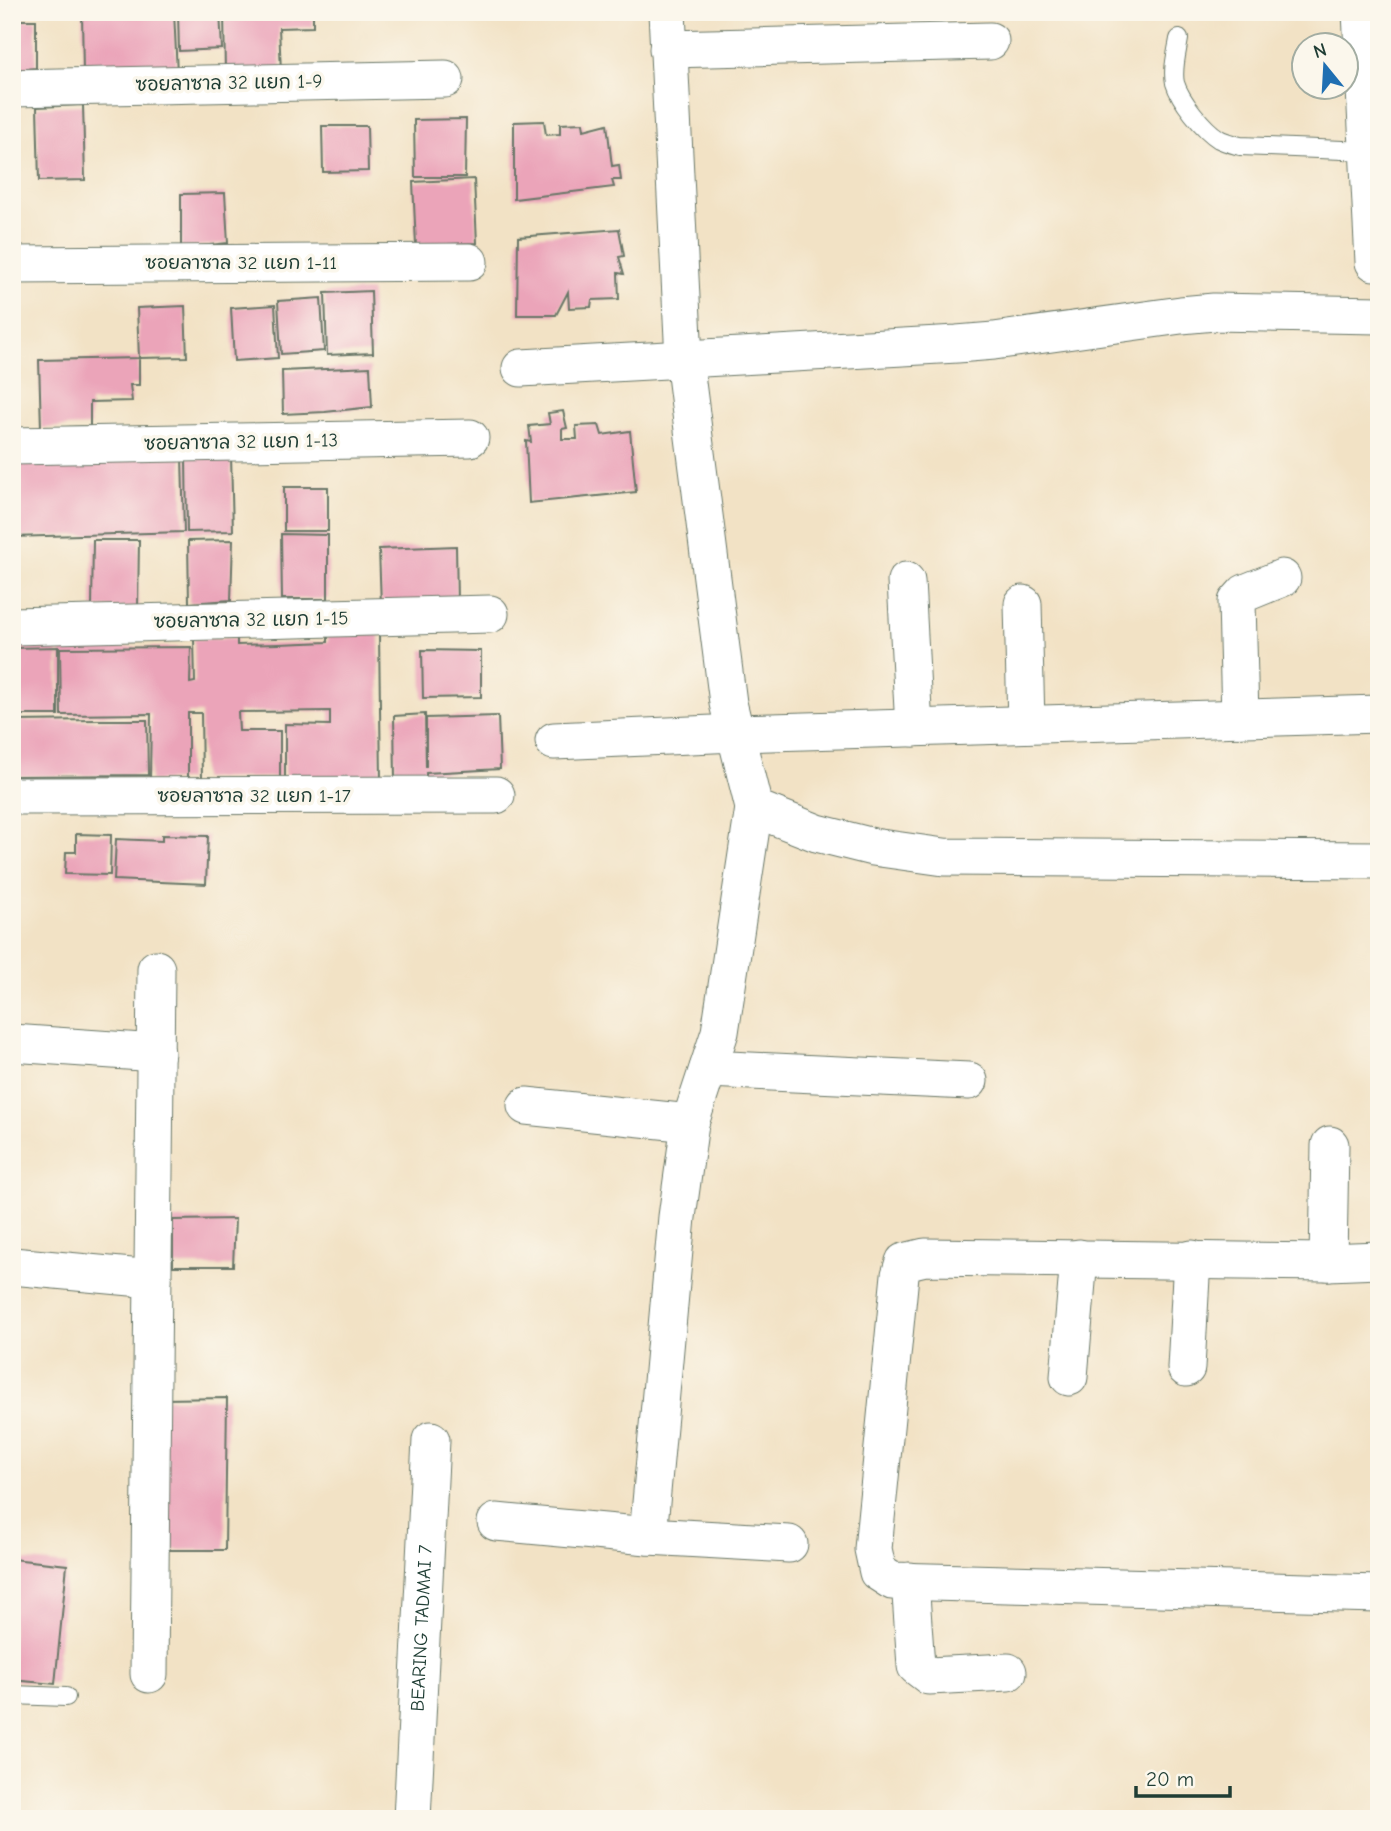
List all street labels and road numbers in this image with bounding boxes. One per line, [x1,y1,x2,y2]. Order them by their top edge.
street label: ซอยลาซาล 32 แยก 1-9 [135,70,323,96]
street label: ซอยลาซาล 32 แยก 1-11 [145,252,337,274]
street label: ซอยลาซาล 32 แยก 1-13 [144,429,338,455]
street label: ซอยลาซาล 32 แยก 1-15 [153,607,349,633]
street label: ซอยลาซาล 32 แยก 1-17 [157,785,351,807]
street label: BEARING TADMAI 7 [406,1545,437,1712]

